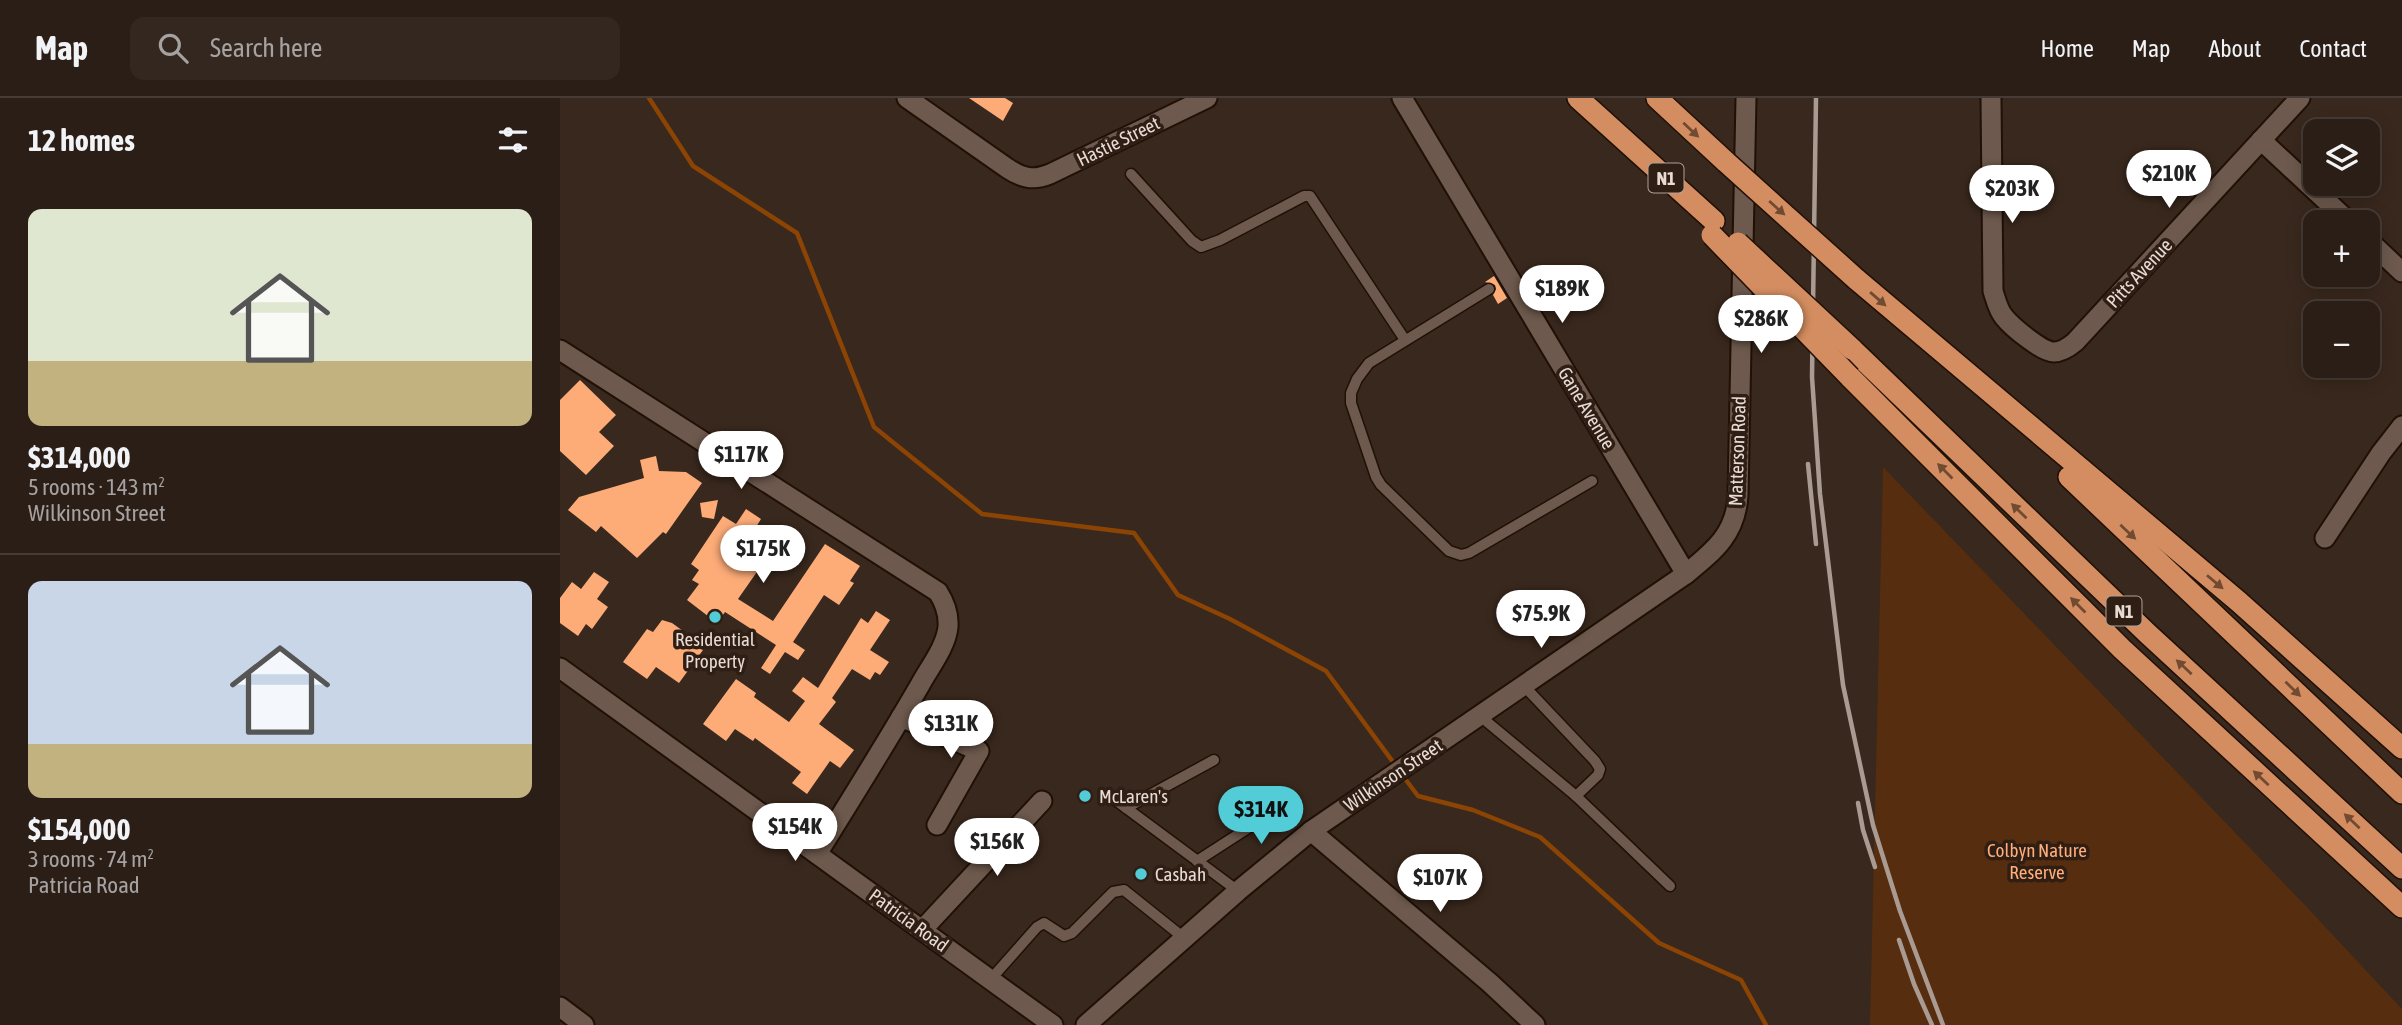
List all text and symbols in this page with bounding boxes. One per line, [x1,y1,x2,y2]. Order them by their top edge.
search box [130,17,620,80]
text: Map [35,29,88,67]
icon: search [154,29,192,67]
text: Search here [210,33,322,63]
text: Home [2040,35,2094,62]
text: Map [2132,35,2170,62]
text: About [2208,35,2261,62]
text: Contact [2299,35,2367,62]
street label: Hastie Street [1073,112,1163,170]
map controls [2303,119,2380,378]
button: layers [2303,119,2380,196]
icon: filters [494,121,532,159]
one-way arrow [1683,122,1700,138]
text: 12 homes [28,123,135,157]
pin: $210K [2120,150,2218,210]
text: $210K [2142,160,2196,186]
road number: N1 [1648,164,1684,192]
pin: $203K [1963,166,2061,225]
text: $203K [1985,175,2039,201]
one-way arrow [1768,200,1785,215]
button: + [2303,210,2380,287]
street label: Pitts Avenue [2102,234,2176,312]
icon: home [217,255,343,381]
pin: $189K [1513,266,1611,325]
text: $189K [1535,275,1589,301]
one-way arrow [1869,290,1886,306]
pin: $286K [1712,296,1810,355]
button: − [2303,301,2380,378]
text: $286K [1734,305,1788,331]
street label: Gane Avenue [1554,363,1620,453]
street label: Matterson Road [1724,396,1750,506]
pin: $117K [692,432,790,491]
text: $314,000 [28,440,131,474]
text: $117K [714,441,768,467]
one-way arrow [1936,463,1953,480]
text: 5 rooms · 143 m² [28,474,165,500]
text: Wilkinson Street [28,500,166,526]
one-way arrow [2011,504,2028,520]
one-way arrow [2119,524,2136,540]
pin: $175K [714,526,812,585]
text: $175K [736,535,790,561]
one-way arrow [2206,574,2223,589]
pin: $75.9K [1484,590,1598,650]
one-way arrow [2070,597,2087,613]
road number: N1 [2106,597,2142,626]
text: $75.9K [1512,600,1570,626]
marker: Residential Property [707,609,723,625]
icon: home [217,627,343,753]
place label: Residential Property [675,628,755,672]
one-way arrow [2176,660,2193,676]
one-way arrow [2284,680,2301,696]
pin: $131K [902,700,1000,760]
text: $131K [924,710,978,736]
street label: Wilkinson Street [1340,734,1446,816]
one-way arrow [2253,770,2270,786]
place label: McLaren's [1099,785,1168,807]
pin: $314K [1212,786,1310,846]
marker: McLaren's [1077,788,1093,804]
text: $314K [1234,796,1288,822]
pin: $154K [746,804,844,863]
text: $154,000 [28,812,131,846]
text: $154K [768,813,822,839]
one-way arrow [2344,814,2361,830]
pin: $156K [948,818,1046,878]
text: $156K [970,828,1024,854]
park label: Colbyn Nature Reserve [1987,839,2087,883]
text: 3 rooms · 74 m² [28,846,154,872]
pin: $107K [1391,854,1489,914]
place label: Casbah [1155,863,1206,885]
text: $107K [1413,864,1467,890]
marker: Casbah [1133,866,1149,882]
text: Patricia Road [28,872,140,898]
street label: Patricia Road [865,884,953,956]

